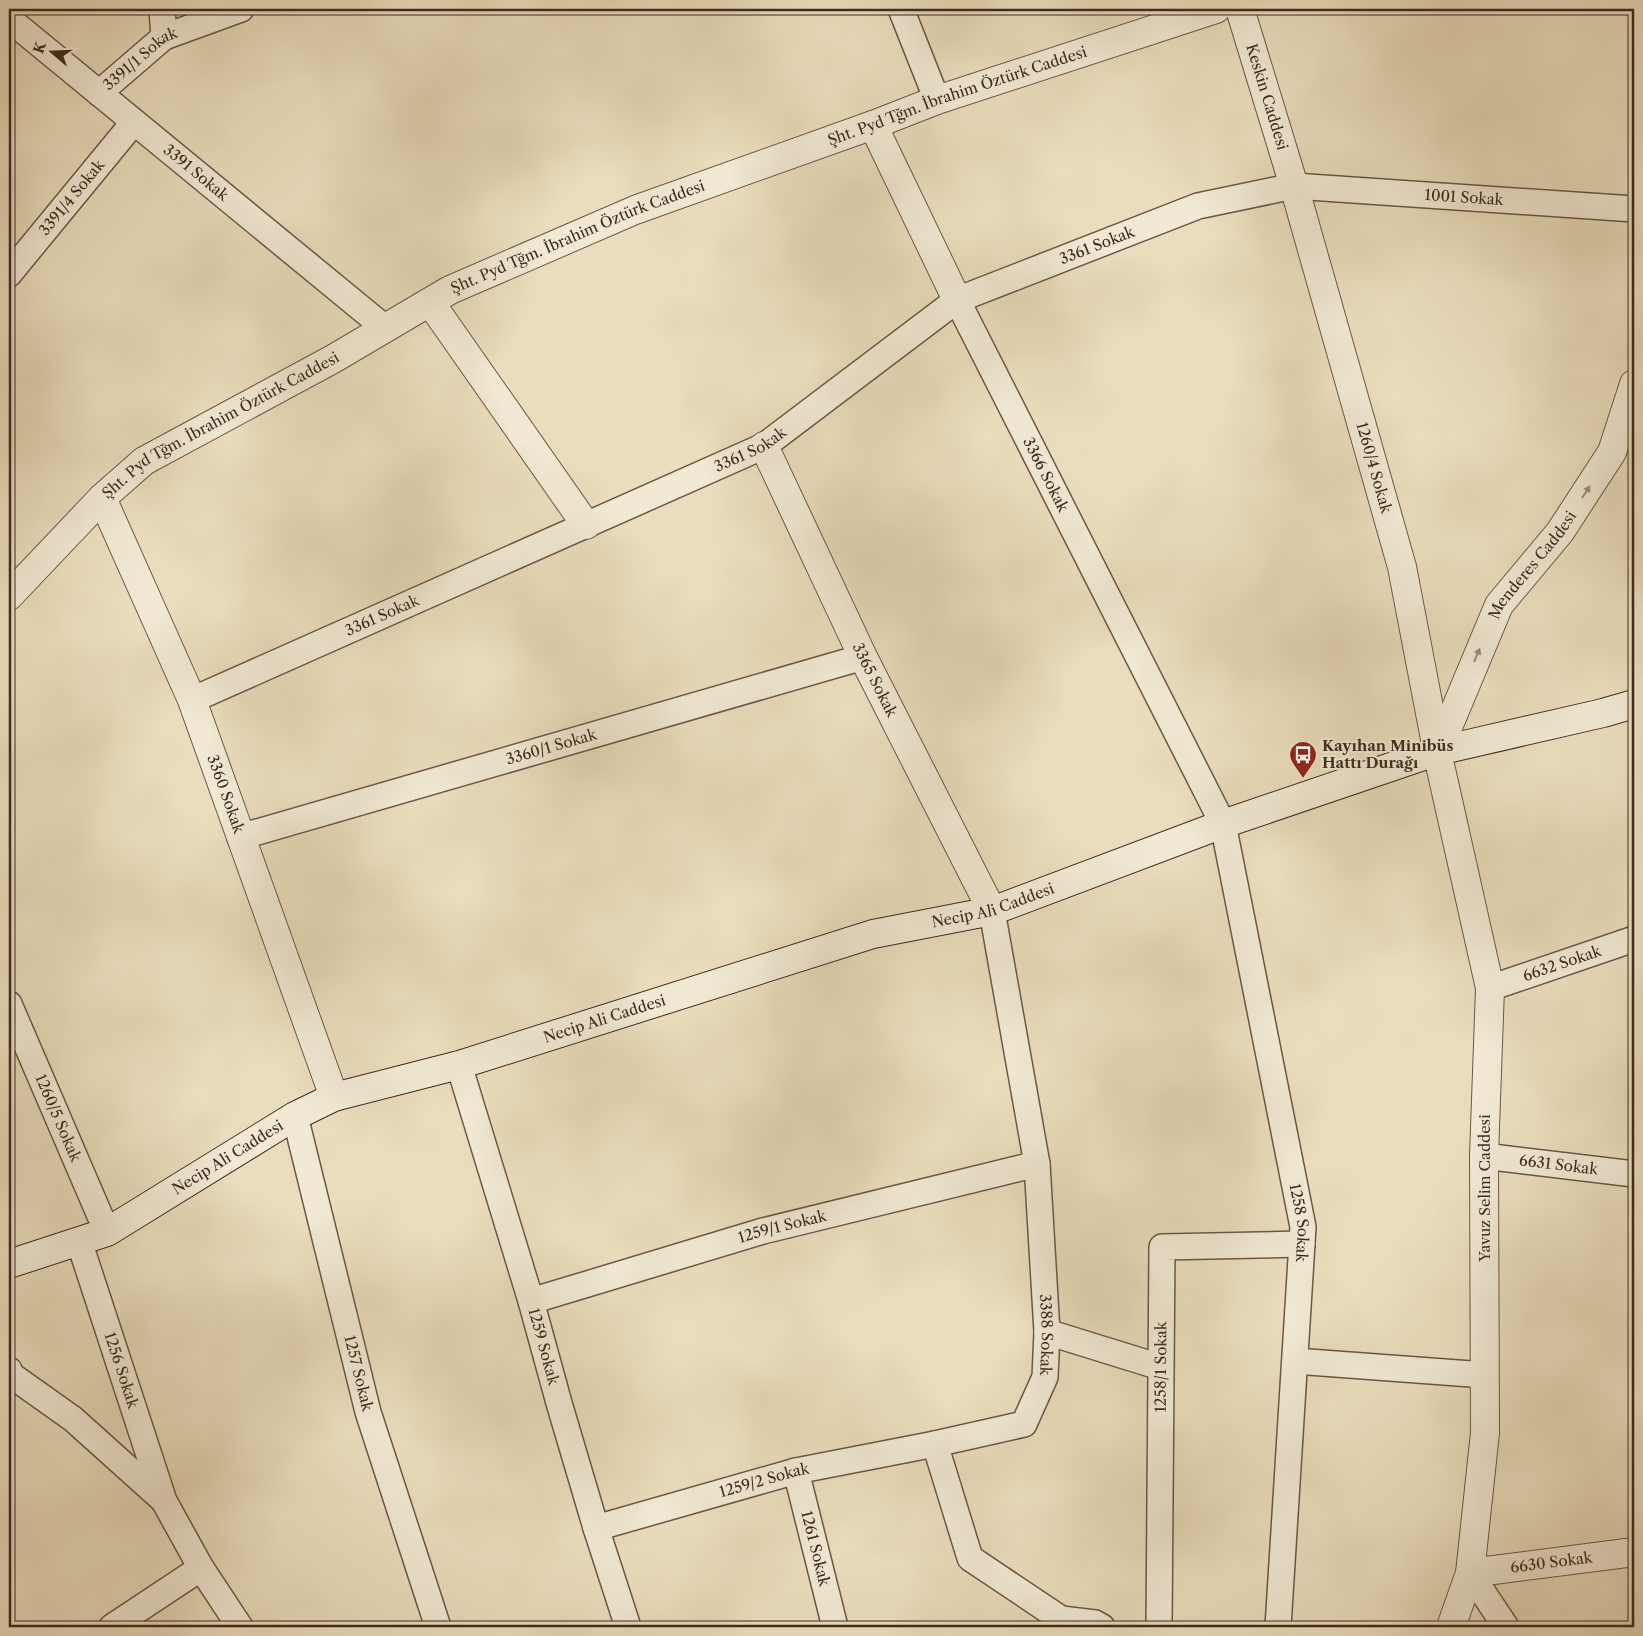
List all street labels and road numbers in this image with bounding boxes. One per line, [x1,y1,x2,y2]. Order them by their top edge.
street label: 3391/1 Sokak [99,23,181,94]
street label: Keskin Caddesi [1242,41,1293,153]
street label: Şht. Pyd Tğm. İbrahim Öztürk Caddesi [825,42,1089,149]
street label: 3391 Sokak [160,140,234,205]
street label: 3391/4 Sokak [35,154,109,239]
street label: Şht. Pyd Tğm. İbrahim Öztürk Caddesi [448,176,708,298]
street label: 1001 Sokak [1424,185,1505,209]
street label: 3361 Sokak [1057,221,1138,268]
street label: Şht. Pyd Tğm. İbrahim Öztürk Caddesi [98,347,343,503]
street label: 1260/4 Sokak [1352,420,1397,517]
street label: 3361 Sokak [711,422,791,476]
street label: 3366 Sokak [1019,434,1074,516]
street label: Menderes Caddesi [1484,507,1580,622]
street label: 3361 Sokak [342,590,423,640]
street label: 3365 Sokak [849,640,903,721]
street label: 3360/1 Sokak [504,724,600,769]
street label: 3360 Sokak [203,752,249,837]
street label: Necip Ali Caddesi [930,878,1057,931]
street label: 6632 Sokak [1520,940,1605,985]
street label: Necip Ali Caddesi [541,990,668,1047]
street label: 1260/5 Sokak [31,1071,86,1166]
street label: Yavuz Selim Caddesi [1475,1114,1494,1263]
street label: Necip Ali Caddesi [168,1115,287,1198]
street label: 6631 Sokak [1518,1150,1600,1179]
street label: 1258 Sokak [1286,1182,1313,1264]
street label: 1259/1 Sokak [736,1206,829,1247]
street label: 3388 Sokak [1036,1293,1057,1377]
street label: 1259 Sokak [524,1306,564,1388]
street label: 1258/1 Sokak [1151,1320,1170,1412]
street label: 1256 Sokak [100,1330,143,1412]
street label: 1257 Sokak [340,1333,378,1414]
street label: 1259/2 Sokak [717,1458,812,1501]
street label: 1261 Sokak [797,1509,835,1590]
street label: 6630 Sokak [1509,1547,1595,1577]

